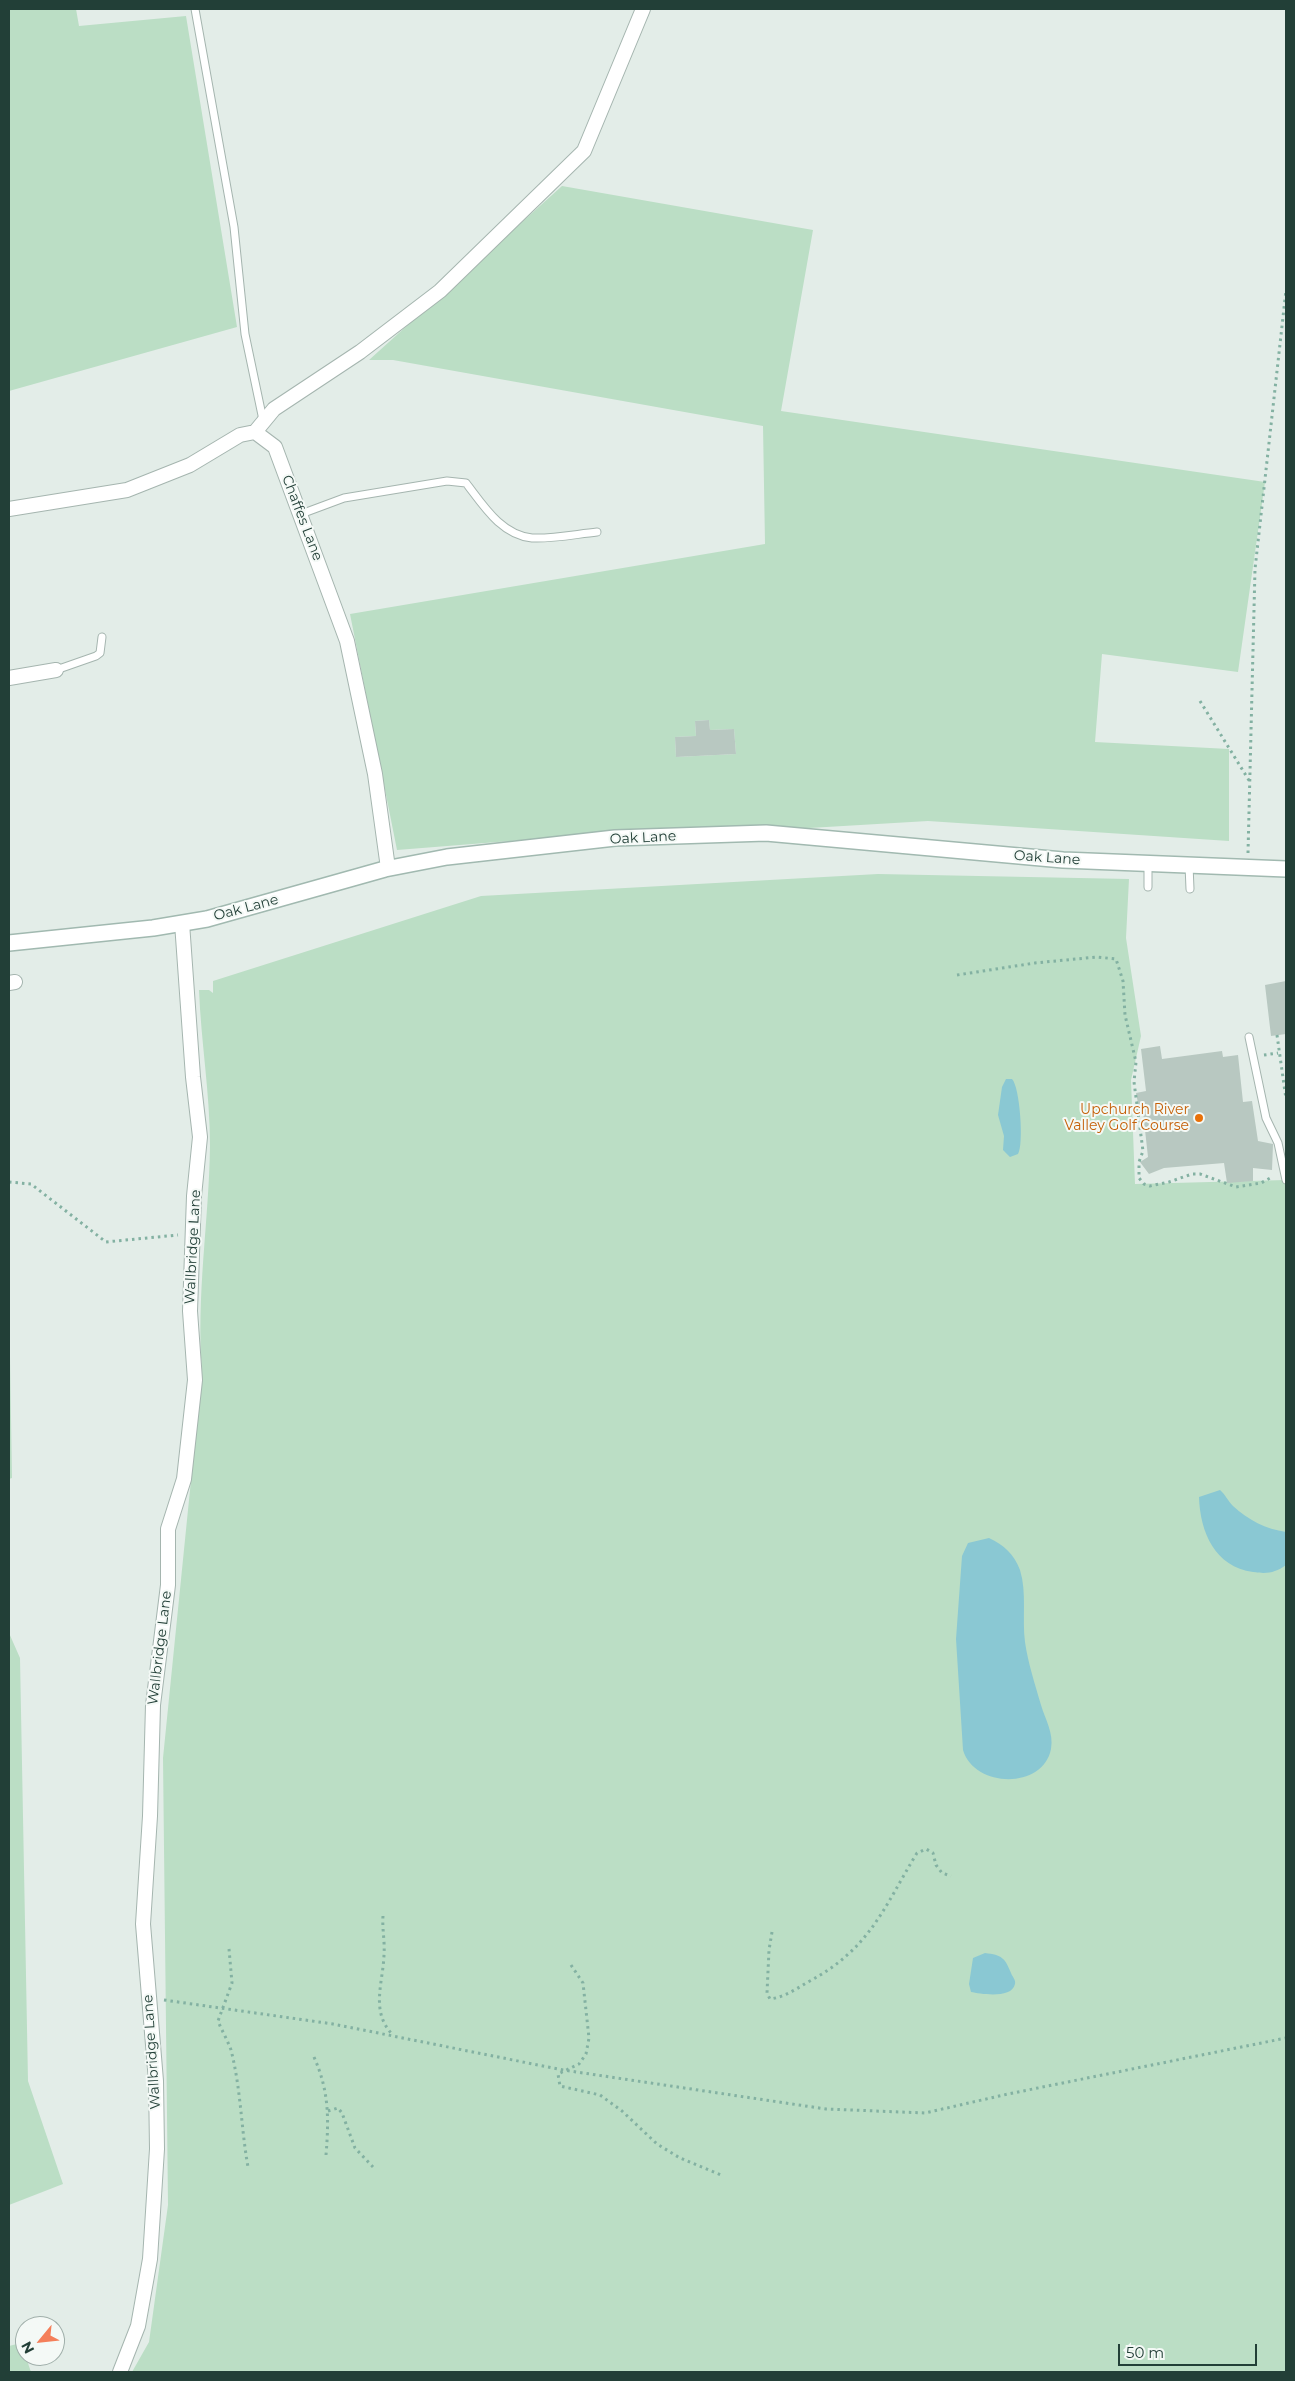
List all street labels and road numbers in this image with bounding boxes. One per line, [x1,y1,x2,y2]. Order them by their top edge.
street label: Chaffes Lane [278,473,326,563]
street label: Oak Lane [609,828,677,848]
street label: Oak Lane [1013,847,1081,869]
street label: Oak Lane [212,891,280,925]
street label: Wallbridge Lane [182,1189,204,1305]
street label: Wallbridge Lane [145,1590,175,1706]
street label: Wallbridge Lane [140,1994,164,2110]

